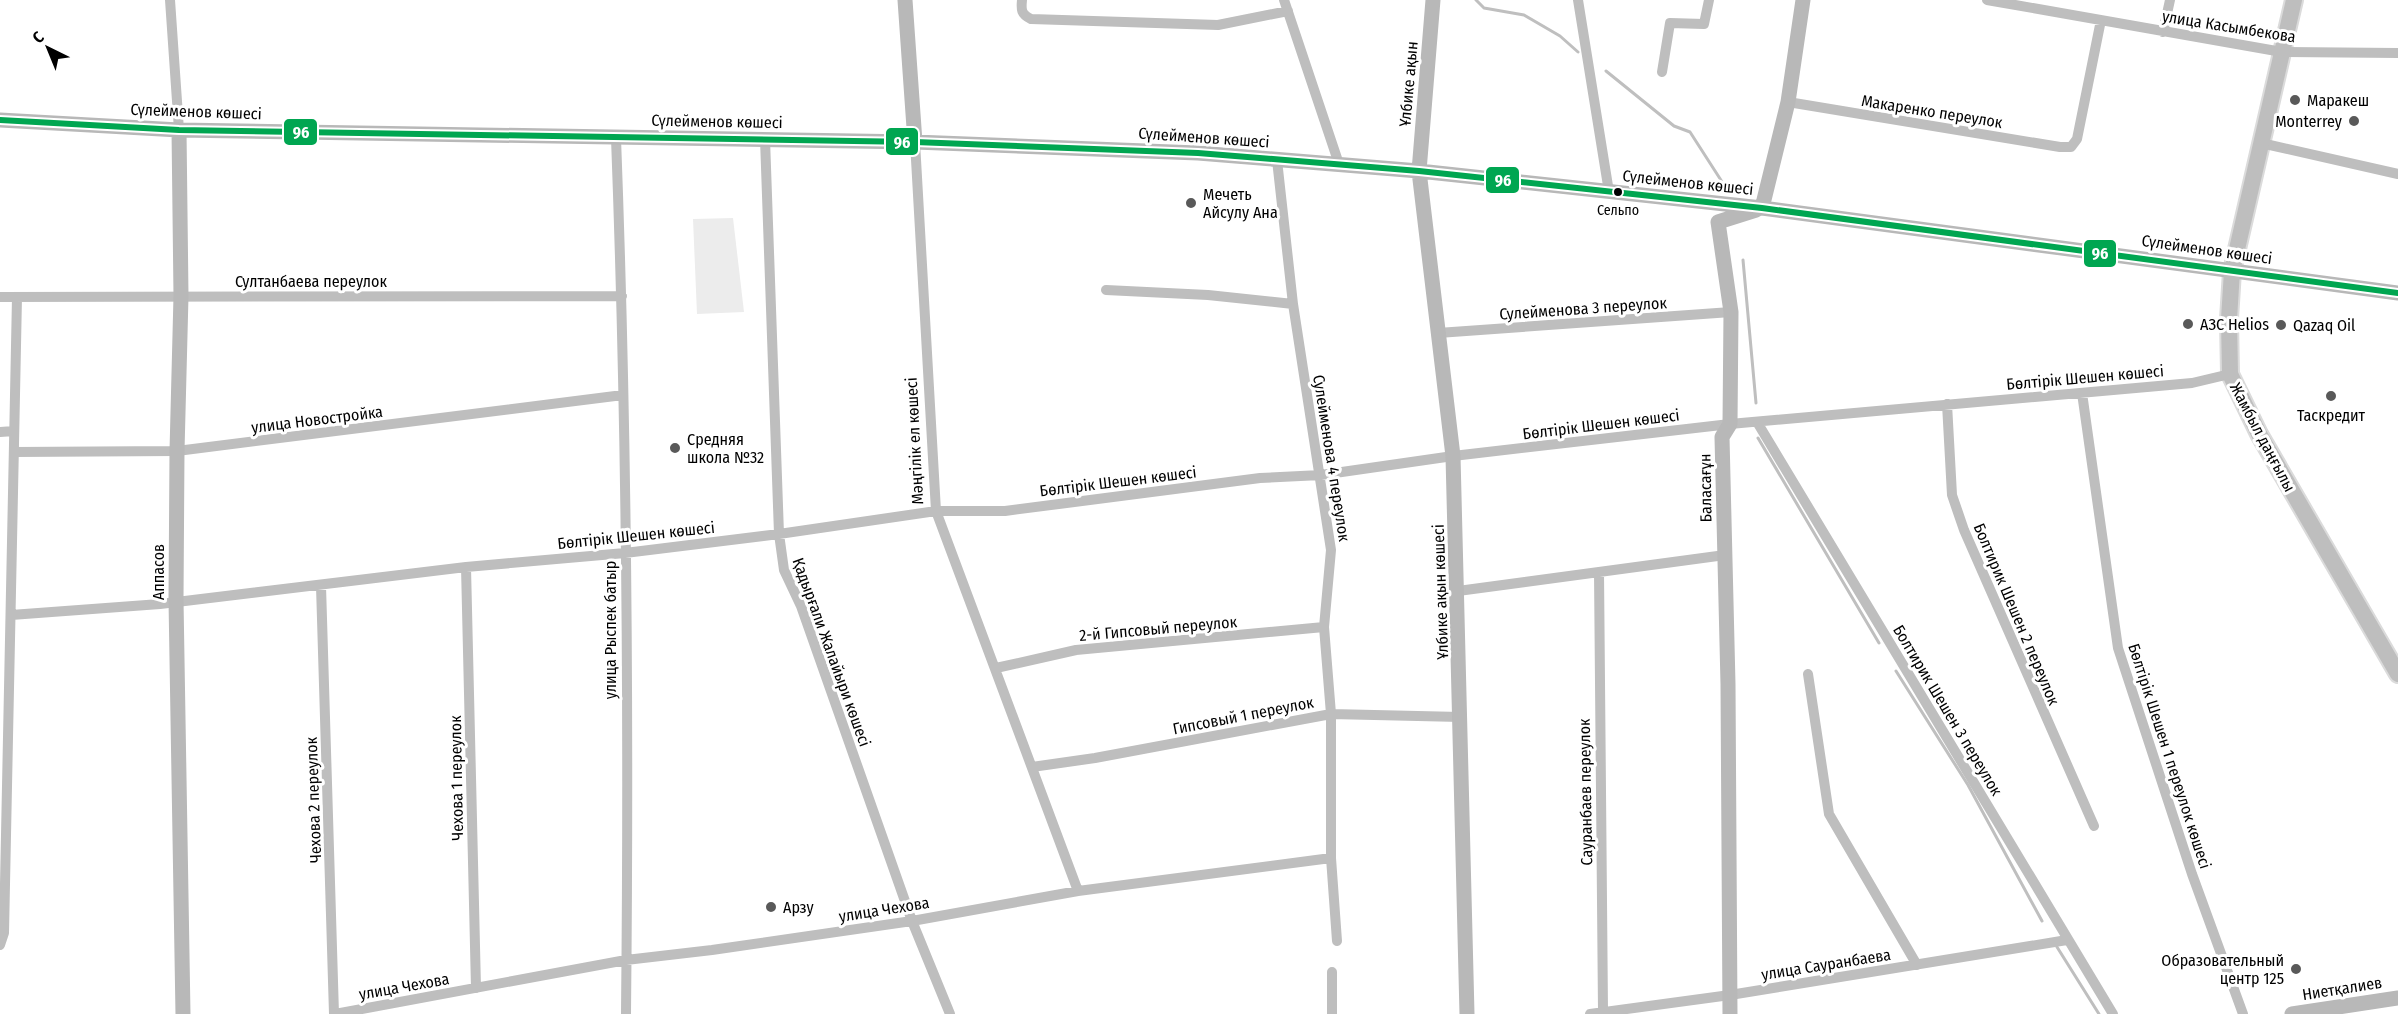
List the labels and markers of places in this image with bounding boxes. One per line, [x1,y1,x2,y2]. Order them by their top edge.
place label: Маракеш [2307,91,2369,110]
marker: Маракеш [2288,93,2302,107]
place label: Monterrey [2275,112,2343,131]
marker: Monterrey [2347,114,2361,128]
place label: Мечеть Айсулу Ана [1203,185,1278,222]
marker: Сельпо [1612,186,1624,198]
marker: Мечеть Айсулу Ана [1184,196,1198,210]
place label: Сельпо [1597,202,1639,219]
place label: АЗС Helios [2200,315,2269,334]
place label: Qazaq Oil [2293,316,2355,335]
marker: АЗС Helios [2181,317,2195,331]
marker: Qazaq Oil [2274,318,2288,332]
marker: Таскредит [2324,389,2338,403]
place label: Таскредит [2297,406,2366,425]
place label: Средняя школа №32 [687,430,764,467]
marker: Средняя школа №32 [668,441,682,455]
place label: Арзу [783,898,814,917]
marker: Арзу [764,900,778,914]
place label: Образовательный центр 125 [2161,951,2284,988]
marker: Образовательный центр 125 [2289,962,2303,976]

